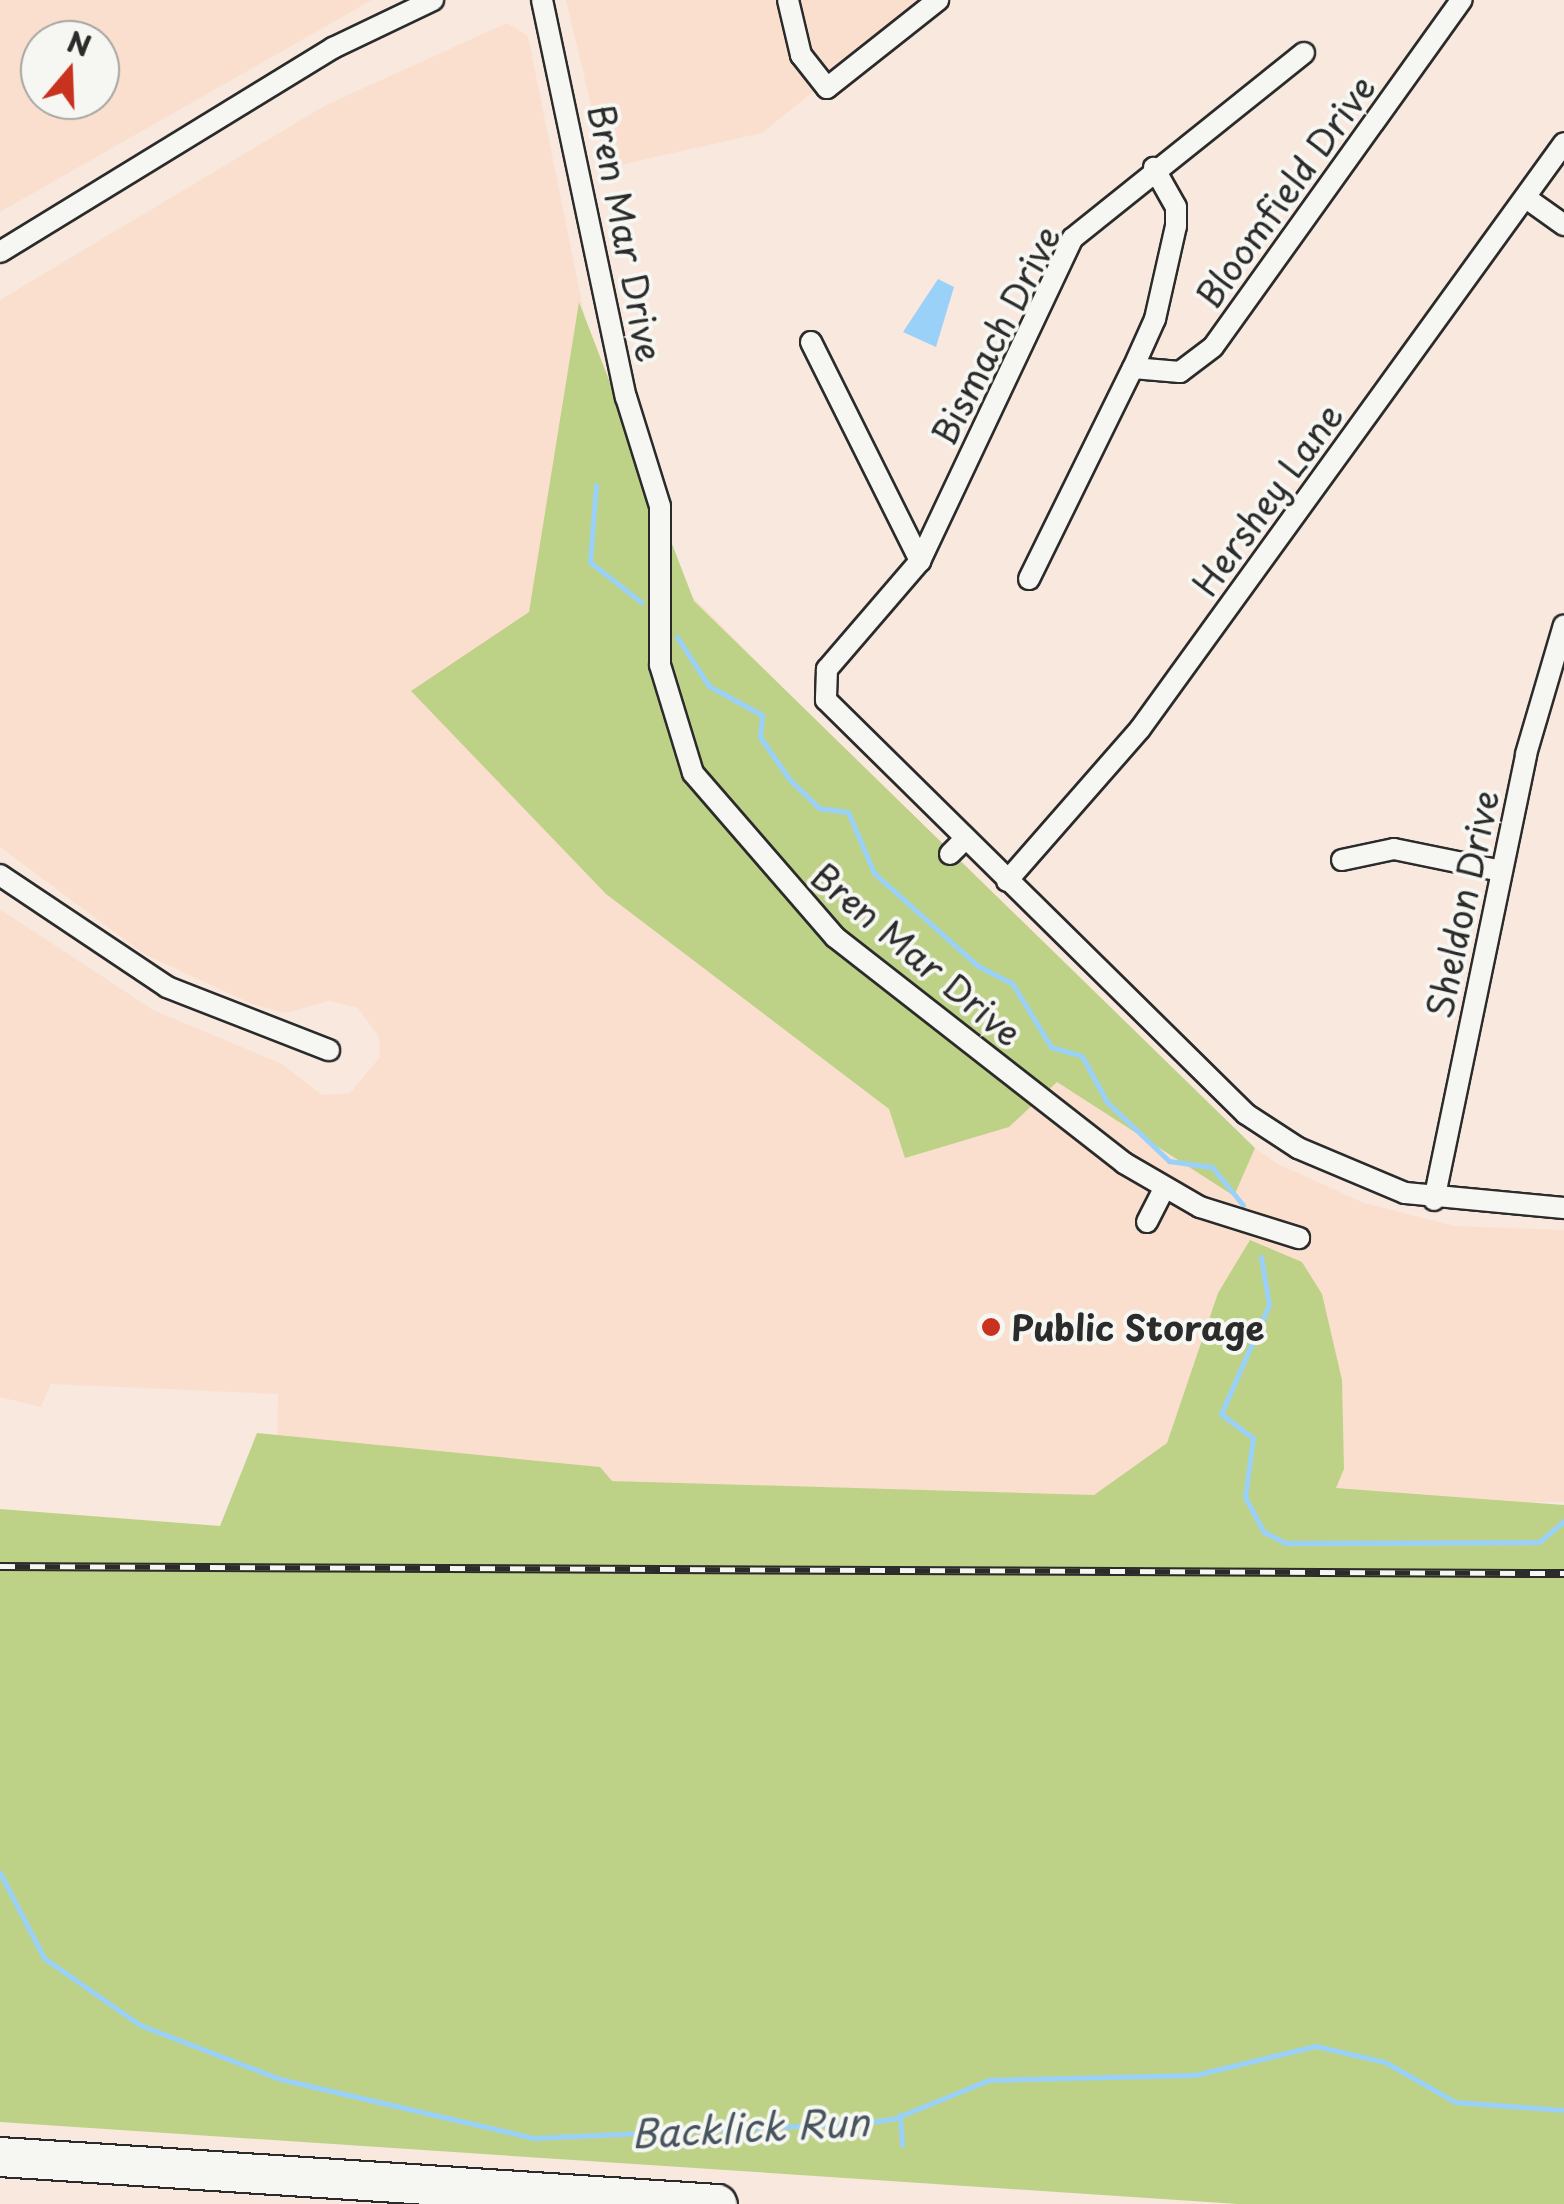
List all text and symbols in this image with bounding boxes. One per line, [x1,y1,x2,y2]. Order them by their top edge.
text: N [62,19,97,67]
north arrow [20,20,120,120]
street label: Bloomfield Drive [1187,67,1383,315]
street label: Bren Mar Drive [580,100,672,366]
street label: Bismach Drive [921,217,1069,453]
street label: Hershey Lane [1182,394,1352,604]
street label: Sheldon Drive [1417,786,1507,1022]
street label: Bren Mar Drive [803,854,1031,1054]
place label: Public Storage [1011,1306,1267,1348]
marker: Public Storage [980,1316,1002,1338]
water label: Backlick Run [630,2098,870,2156]

